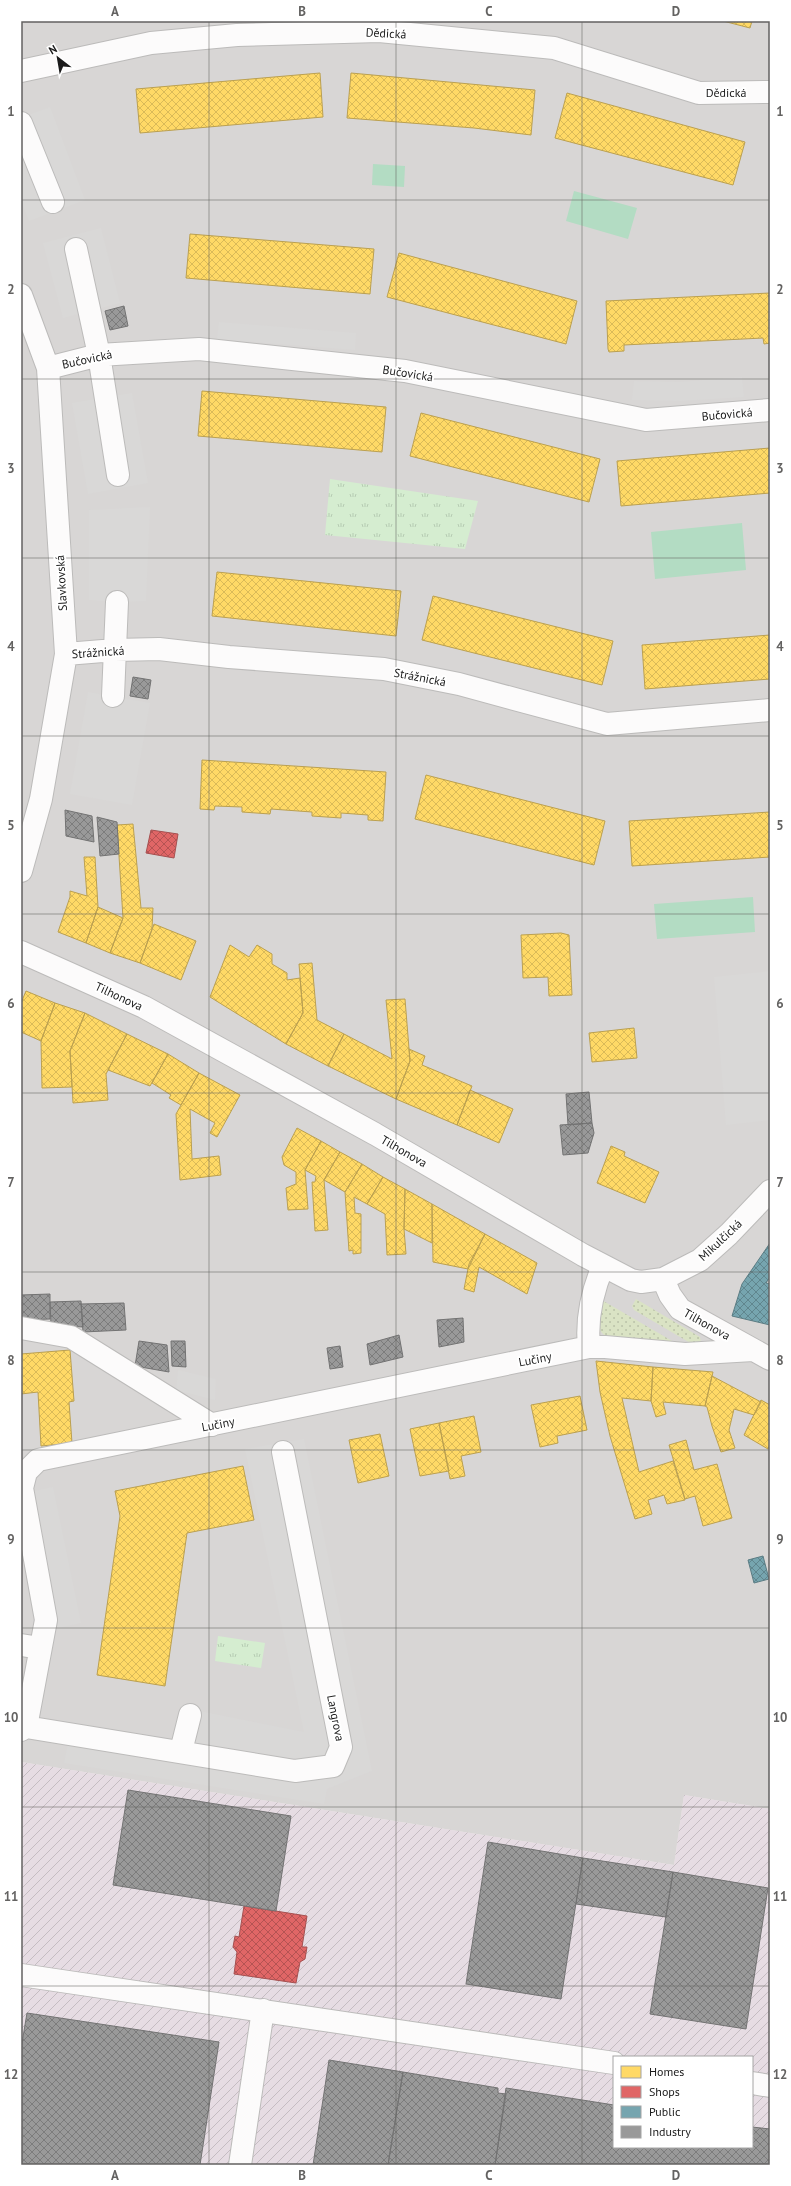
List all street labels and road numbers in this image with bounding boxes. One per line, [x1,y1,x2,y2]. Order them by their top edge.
street label: Dědická [365,24,407,42]
street label: Dědická [706,85,746,100]
street label: Bučovická [60,346,114,372]
street label: Bučovická [382,362,434,384]
street label: Bučovická [701,404,753,424]
street label: Slavkovská [52,555,70,611]
street label: Strážnická [71,643,125,661]
street label: Strážnická [393,665,447,689]
street label: Tilhonova [93,978,145,1014]
street label: Tilhonova [378,1132,430,1170]
street label: Mikulčická [695,1216,745,1264]
street label: Tilhonova [681,1305,733,1343]
street label: Lučiny [517,1348,553,1370]
street label: Lučiny [200,1413,236,1435]
street label: Langrova [324,1693,348,1743]

